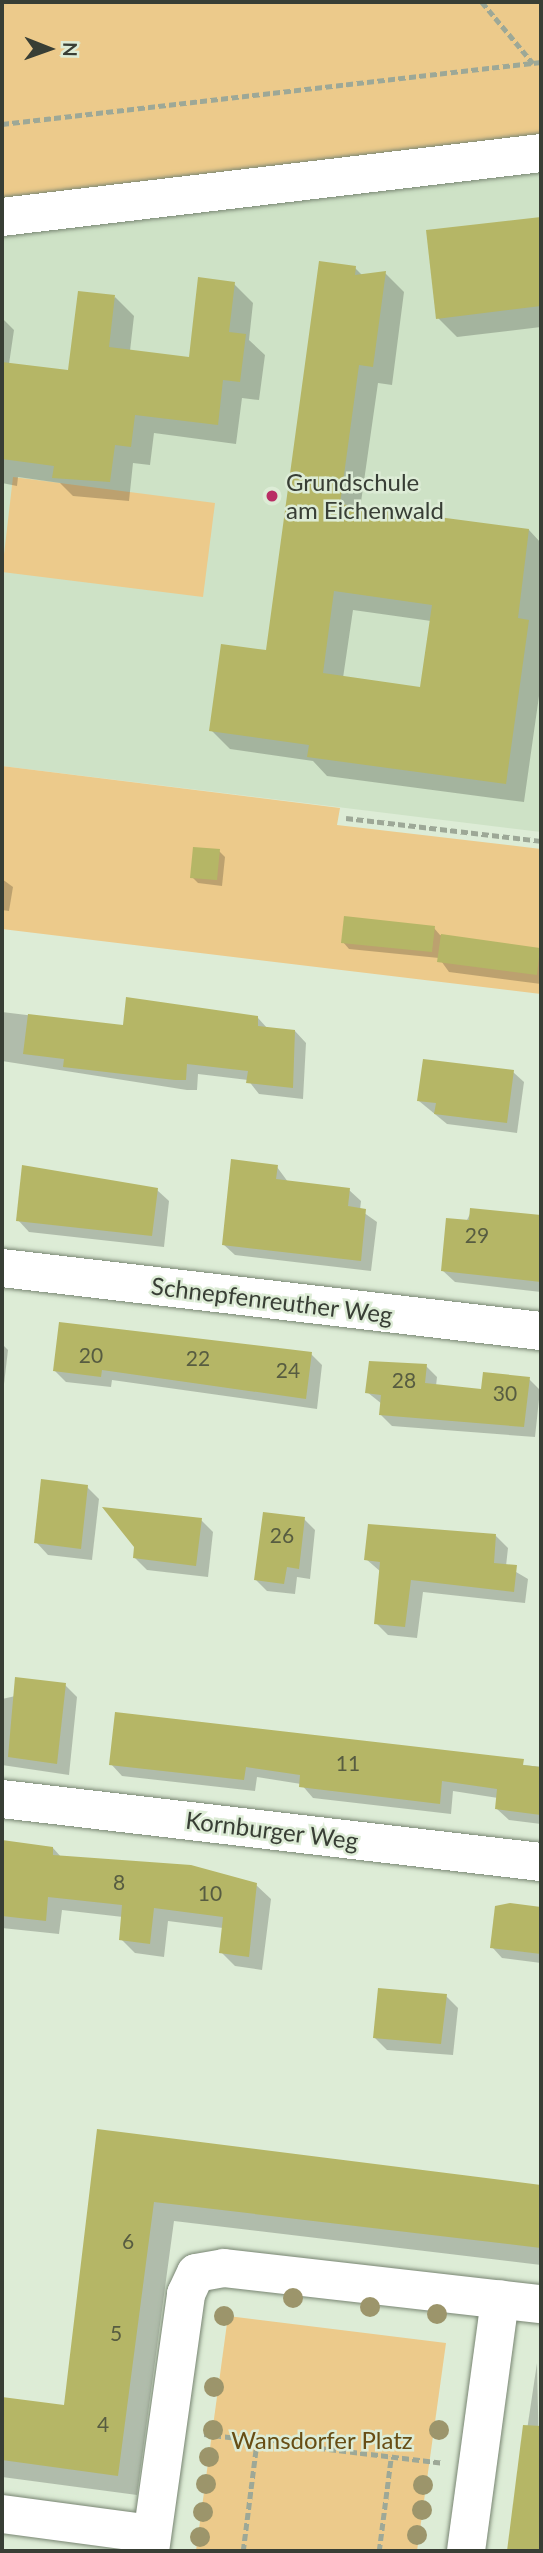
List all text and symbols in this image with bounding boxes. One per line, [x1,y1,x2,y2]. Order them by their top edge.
north arrow [14,14,84,84]
text: N [59,42,82,57]
place label: Grundschule am Eichenwald [286,468,444,524]
marker: Grundschule am Eichenwald [264,488,280,504]
house number: 29 [465,1222,489,1248]
street label: Schnepfenreuther Weg [149,1271,395,1329]
house number: 20 [79,1342,103,1368]
house number: 22 [186,1345,210,1371]
house number: 24 [276,1357,300,1383]
house number: 28 [392,1367,416,1393]
house number: 30 [493,1380,517,1406]
house number: 26 [270,1522,294,1548]
house number: 11 [336,1750,360,1776]
street label: Kornburger Weg [184,1805,360,1855]
house number: 8 [113,1869,125,1895]
house number: 10 [198,1880,222,1906]
house number: 6 [122,2228,134,2254]
house number: 5 [110,2320,122,2346]
house number: 4 [97,2411,109,2437]
park label: Wansdorfer Platz [231,2426,413,2454]

